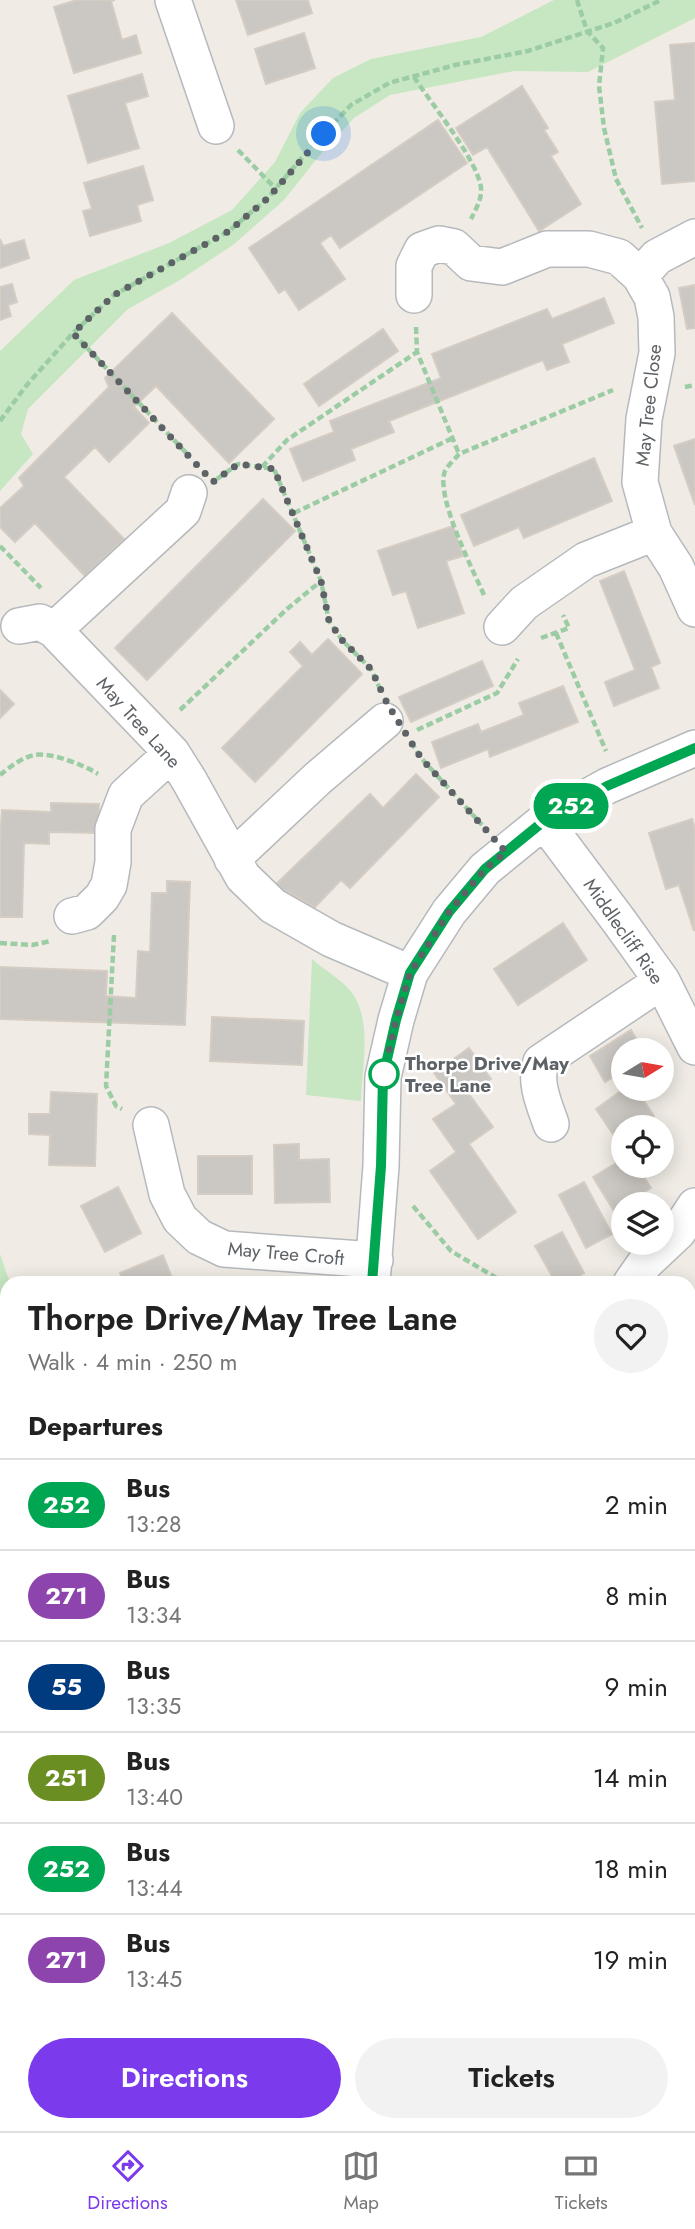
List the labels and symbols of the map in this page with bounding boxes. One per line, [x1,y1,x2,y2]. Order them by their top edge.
your location [306,116,341,151]
street label: May Tree Close [629,343,668,467]
street label: May Tree Lane [90,671,187,774]
line badge: 252 [531,783,611,829]
street label: Middlecliff Rise [577,873,670,990]
north arrow [611,1038,674,1101]
place label: Thorpe Drive/May Tree Lane [405,1050,570,1099]
marker: Thorpe Drive/May Tree Lane [369,1059,399,1089]
street label: May Tree Croft [227,1235,346,1272]

